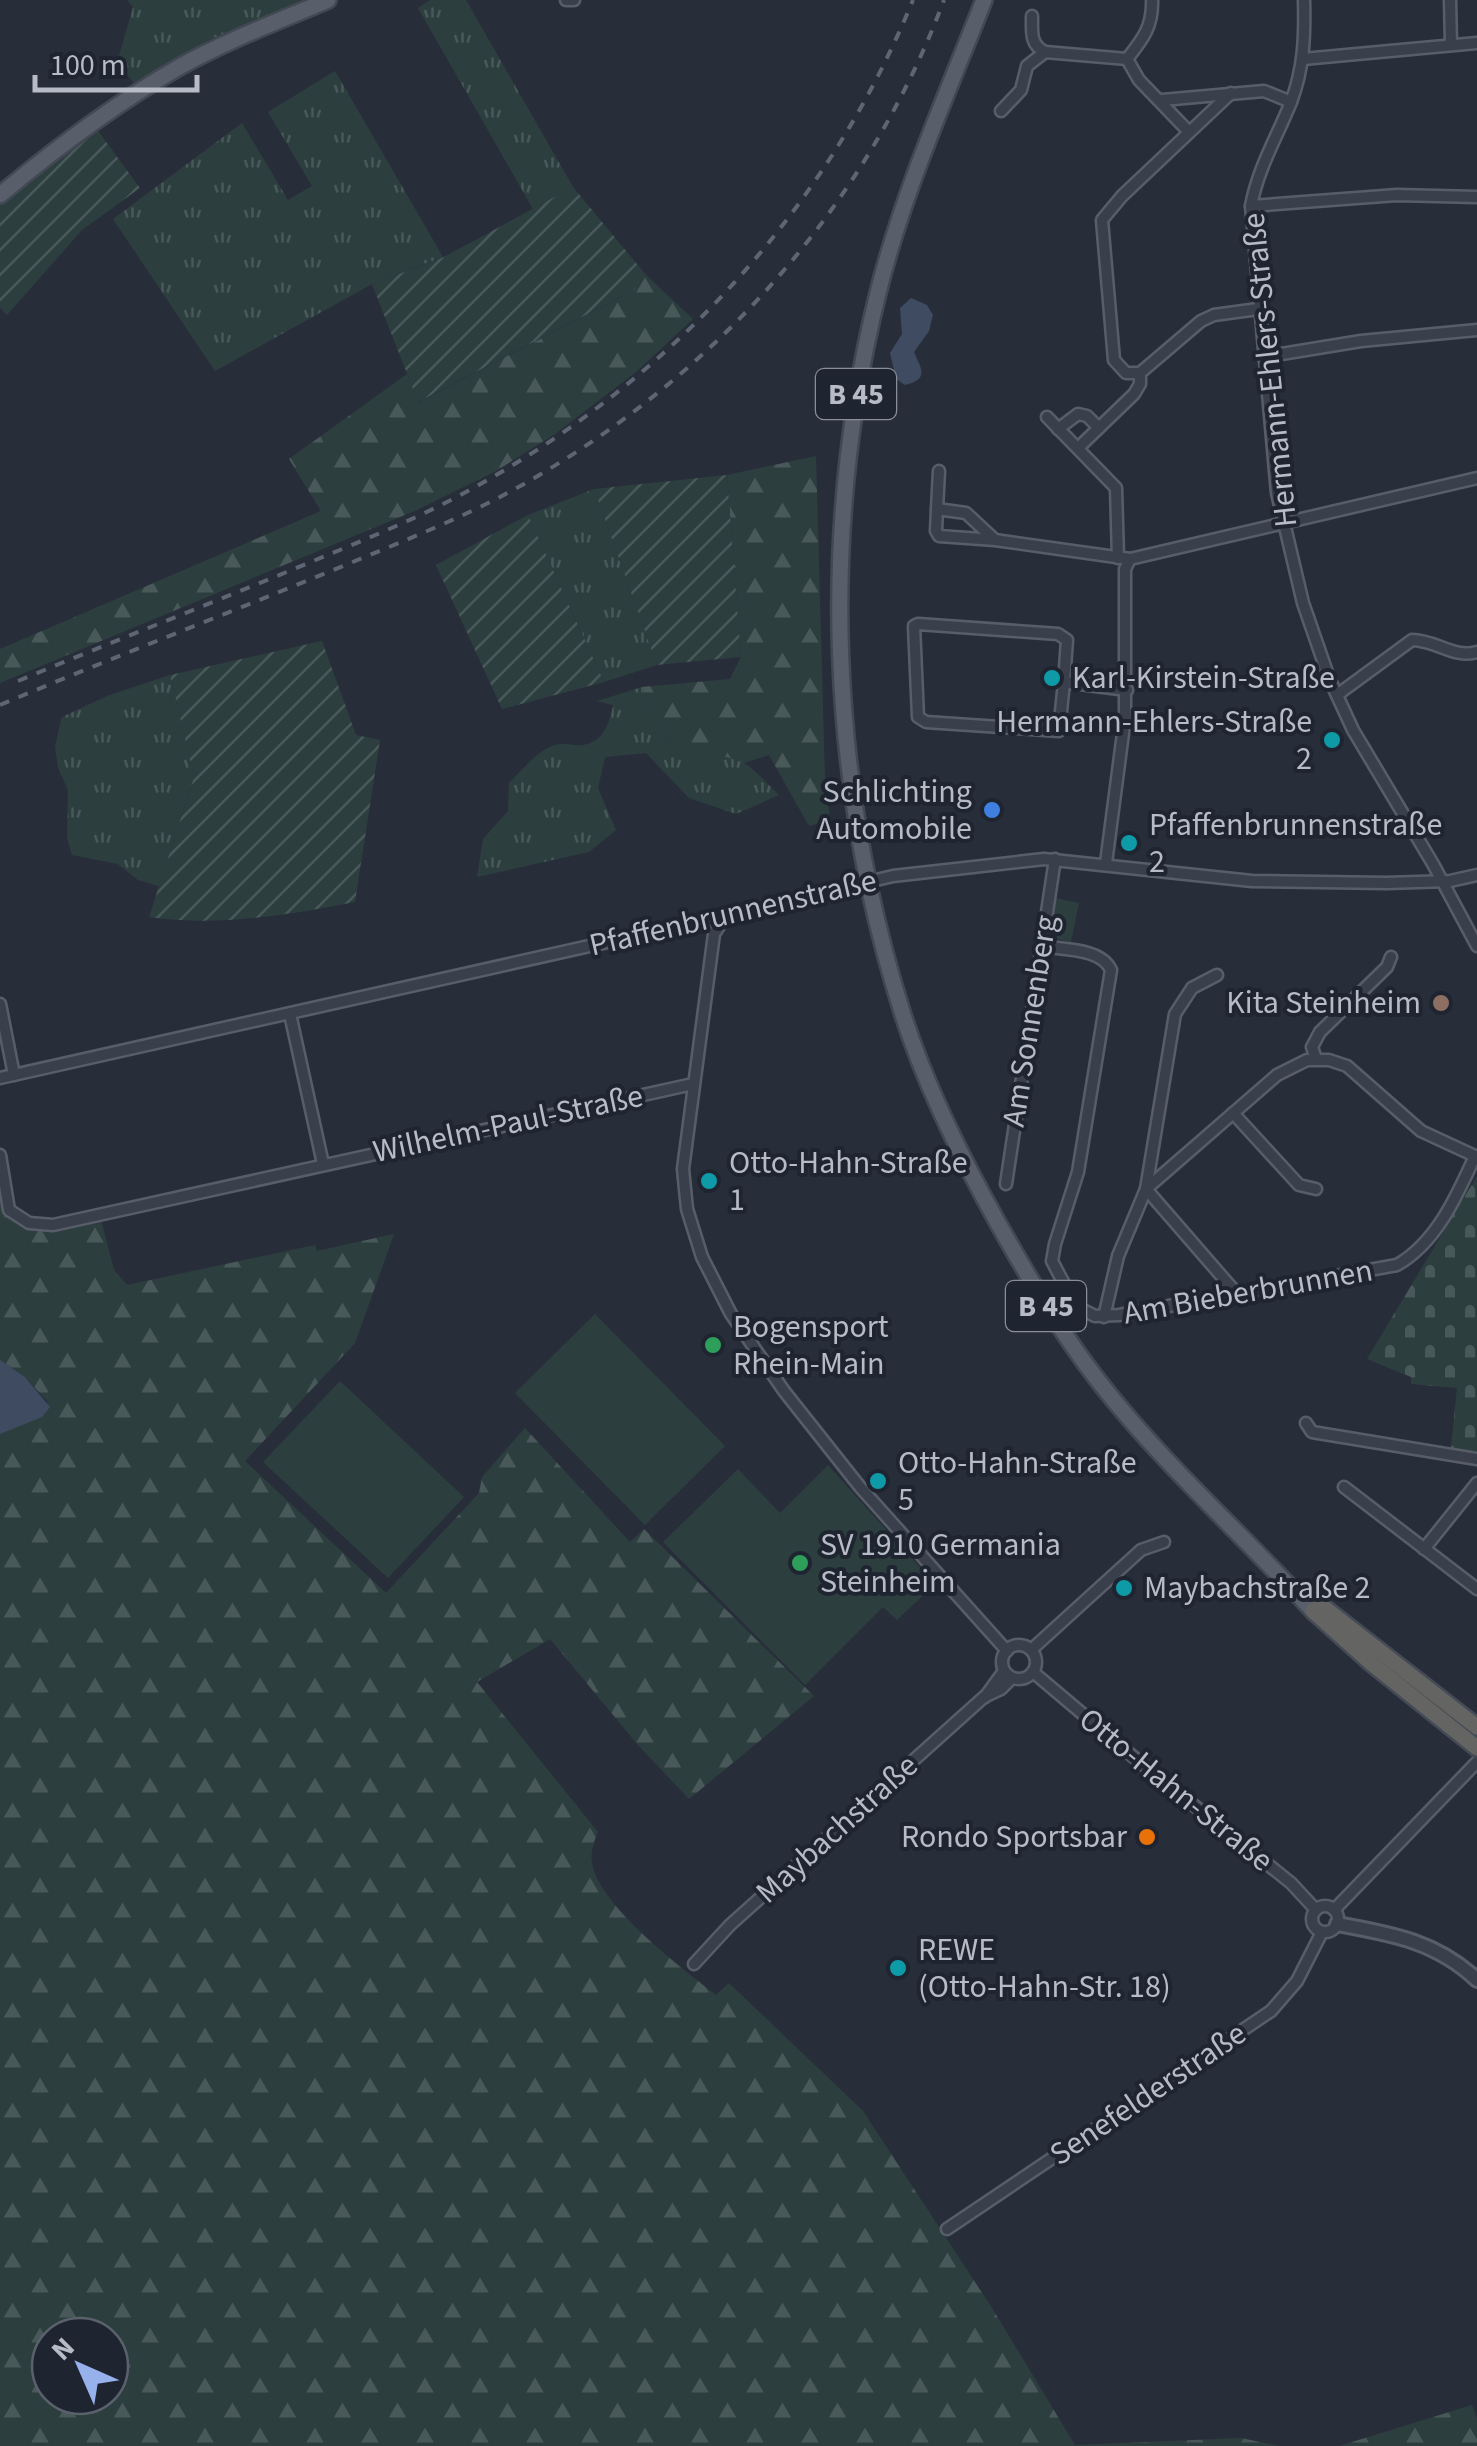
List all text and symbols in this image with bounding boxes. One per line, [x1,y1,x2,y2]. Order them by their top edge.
scale bar [35,30,198,92]
text: 100 m [50,44,126,87]
street label: Hermann-Ehlers-Straße [1231,211,1309,529]
road number: B 45 [816,369,896,419]
place label: Karl-Kirstein-Straße [1072,655,1335,701]
marker: Karl-Kirstein-Straße [1041,667,1063,689]
place label: Hermann-Ehlers-Straße 2 [996,699,1312,782]
marker: Hermann-Ehlers-Straße 2 [1321,729,1343,751]
place label: Schlichting Automobile [816,769,972,852]
marker: Schlichting Automobile [981,799,1003,821]
place label: Pfaffenbrunnenstraße 2 [1149,802,1442,885]
marker: Pfaffenbrunnenstraße 2 [1118,832,1140,854]
street label: Pfaffenbrunnenstraße [585,858,881,968]
street label: Am Sonnenberg [991,912,1069,1130]
place label: Kita Steinheim [1226,980,1421,1026]
marker: Kita Steinheim [1430,992,1452,1014]
street label: Wilhelm-Paul-Straße [369,1073,647,1175]
place label: Otto-Hahn-Straße 1 [729,1140,968,1223]
marker: Otto-Hahn-Straße 1 [698,1170,720,1192]
street label: Am Bieberbrunnen [1120,1247,1376,1337]
road number: B 45 [1006,1281,1086,1331]
place label: Bogensport Rhein-Main [733,1304,889,1387]
marker: Bogensport Rhein-Main [702,1334,724,1356]
place label: Otto-Hahn-Straße 5 [898,1440,1137,1523]
marker: Otto-Hahn-Straße 5 [867,1470,889,1492]
place label: SV 1910 Germania Steinheim [820,1522,1061,1605]
marker: SV 1910 Germania Steinheim [789,1552,811,1574]
place label: Maybachstraße 2 [1144,1565,1370,1611]
marker: Maybachstraße 2 [1113,1577,1135,1599]
street label: Otto-Hahn-Straße [1069,1697,1283,1883]
street label: Maybachstraße [746,1744,928,1914]
place label: Rondo Sportsbar [901,1814,1128,1860]
marker: Rondo Sportsbar [1136,1826,1158,1848]
place label: REWE (Otto-Hahn-Str. 18) [918,1927,1171,2010]
marker: REWE (Otto-Hahn-Str. 18) [887,1957,909,1979]
street label: Senefelderstraße [1040,2011,1256,2177]
north arrow [30,2316,130,2416]
text: N [42,2328,84,2370]

